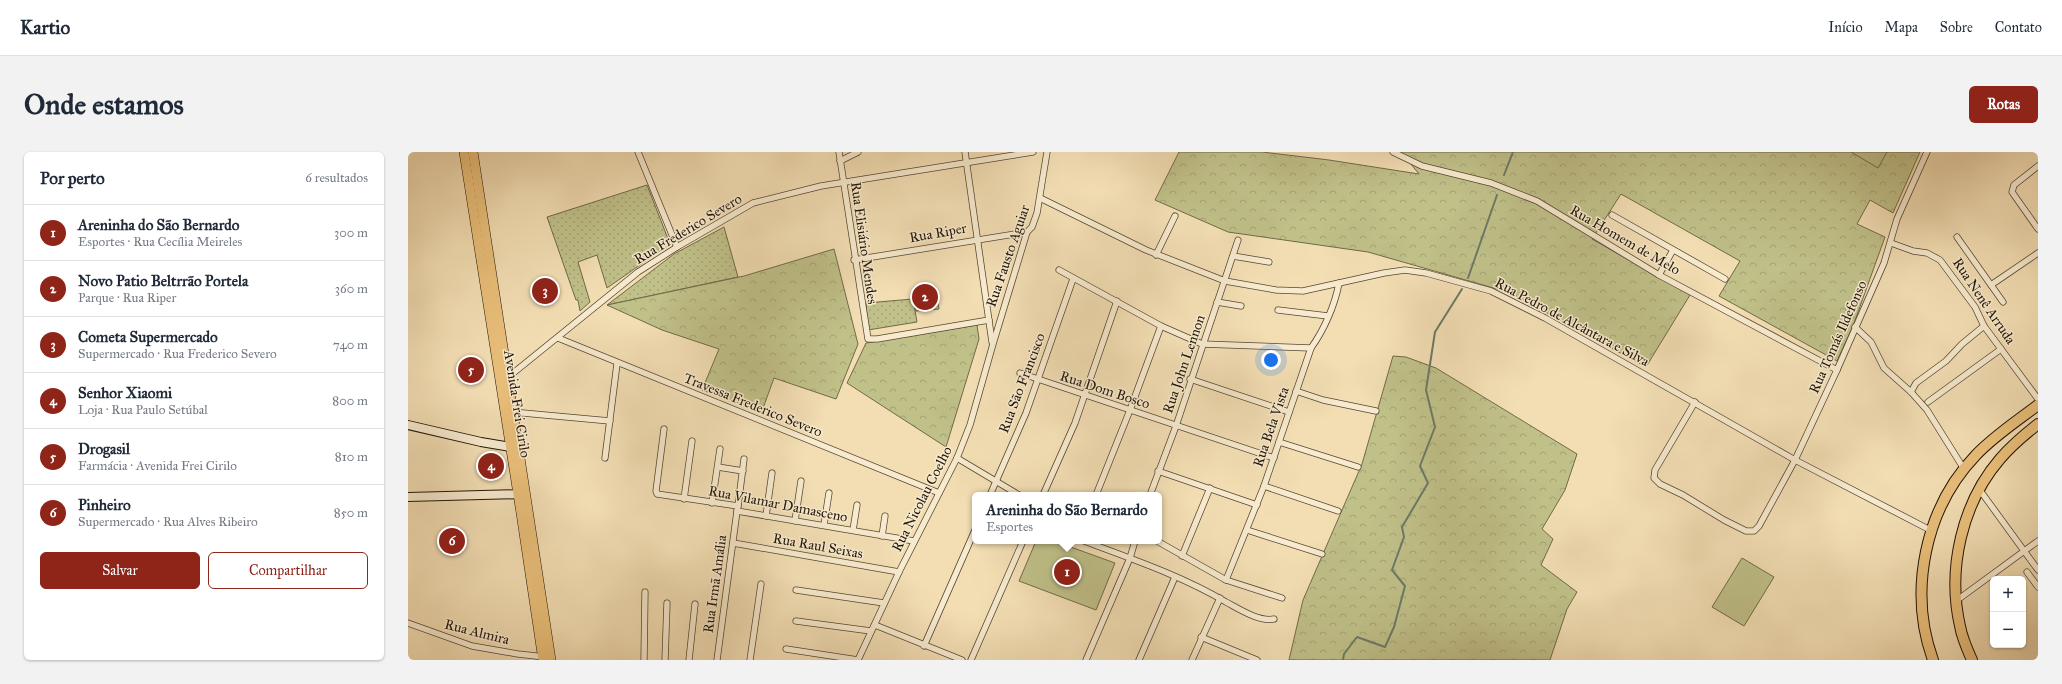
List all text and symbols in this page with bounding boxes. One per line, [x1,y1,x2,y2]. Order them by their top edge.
text: Kartio [20,16,70,39]
text: Início [1828,19,1863,36]
text: Mapa [1885,19,1918,36]
text: Sobre [1940,19,1973,36]
text: Contato [1995,19,2042,36]
button: Rotas [1969,86,2038,123]
text: Onde estamos [24,87,184,122]
text: Por perto [40,168,105,189]
text: 6 resultados [305,170,368,186]
street label: Rua Elisiário Mendes [847,181,881,305]
street label: Rua Frederico Severo [631,190,745,268]
street label: Rua Fausto Aguiar [983,202,1034,309]
street label: Rua Homem de Melo [1567,202,1683,278]
text: Areninha do São Bernardo [78,216,239,234]
street label: Rua Riper [908,219,969,246]
text: 1 [50,225,56,241]
text: 300 m [334,225,368,241]
text: Esportes · Rua Cecília Meireles [78,234,242,250]
street label: Rua Nenê Arruda [1949,255,2019,347]
text: Novo Patio Beltrrão Portela [78,272,248,290]
street label: Rua Pedro de Alcântara e Silva [1492,274,1652,370]
pin: 3 [532,276,558,306]
street label: Rua Tomás Ildefonso [1805,278,1871,396]
text: 2 [50,281,56,297]
text: 360 m [335,281,368,297]
pin: 2 [912,282,938,312]
text: Parque · Rua Riper [78,290,176,306]
street label: Rua John Lennon [1159,312,1210,416]
text: Cometa Supermercado [78,328,218,346]
street label: Rua São Francisco [995,331,1049,435]
text: 3 [50,337,56,353]
text: 740 m [333,337,368,353]
text: Supermercado · Rua Frederico Severo [78,346,277,362]
street label: Avenida Frei Cirilo [500,348,534,459]
your location [1261,350,1281,370]
pin: 5 [458,355,484,385]
street label: Rua Dom Bosco [1058,367,1152,413]
street label: Travessa Frederico Severo [681,369,825,441]
text: Senhor Xiaomi [78,384,172,402]
street label: Rua Bela Vista [1249,385,1293,469]
text: 4 [49,393,57,409]
text: 800 m [332,393,368,409]
text: Loja · Rua Paulo Setúbal [78,402,208,418]
text: Drogasil [78,440,130,458]
street label: Rua Nicolau Coelho [888,443,956,555]
text: 5 [50,449,56,465]
text: 810 m [335,449,368,465]
pin: 4 [478,451,504,481]
text: Farmácia · Avenida Frei Cirilo [78,458,237,474]
street label: Rua Vilamar Damasceno [707,482,849,526]
popup [972,492,1162,544]
text: Pinheiro [78,496,131,514]
text: Areninha do São Bernardo [986,501,1148,519]
text: 6 [50,505,56,521]
text: 850 m [334,505,368,521]
text: Supermercado · Rua Alves Ribeiro [78,514,258,530]
text: Esportes [986,519,1033,535]
pin: 6 [439,526,465,556]
street label: Rua Raul Seixas [772,530,864,562]
street label: Rua Irmã Amália [700,534,730,634]
button: Salvar [40,552,200,589]
button: Compartilhar [208,552,368,589]
pin: 1 [1054,557,1080,587]
map controls [1990,576,2026,648]
button: + [1990,576,2026,612]
button: − [1990,612,2026,648]
street label: Rua Almira [443,616,511,648]

